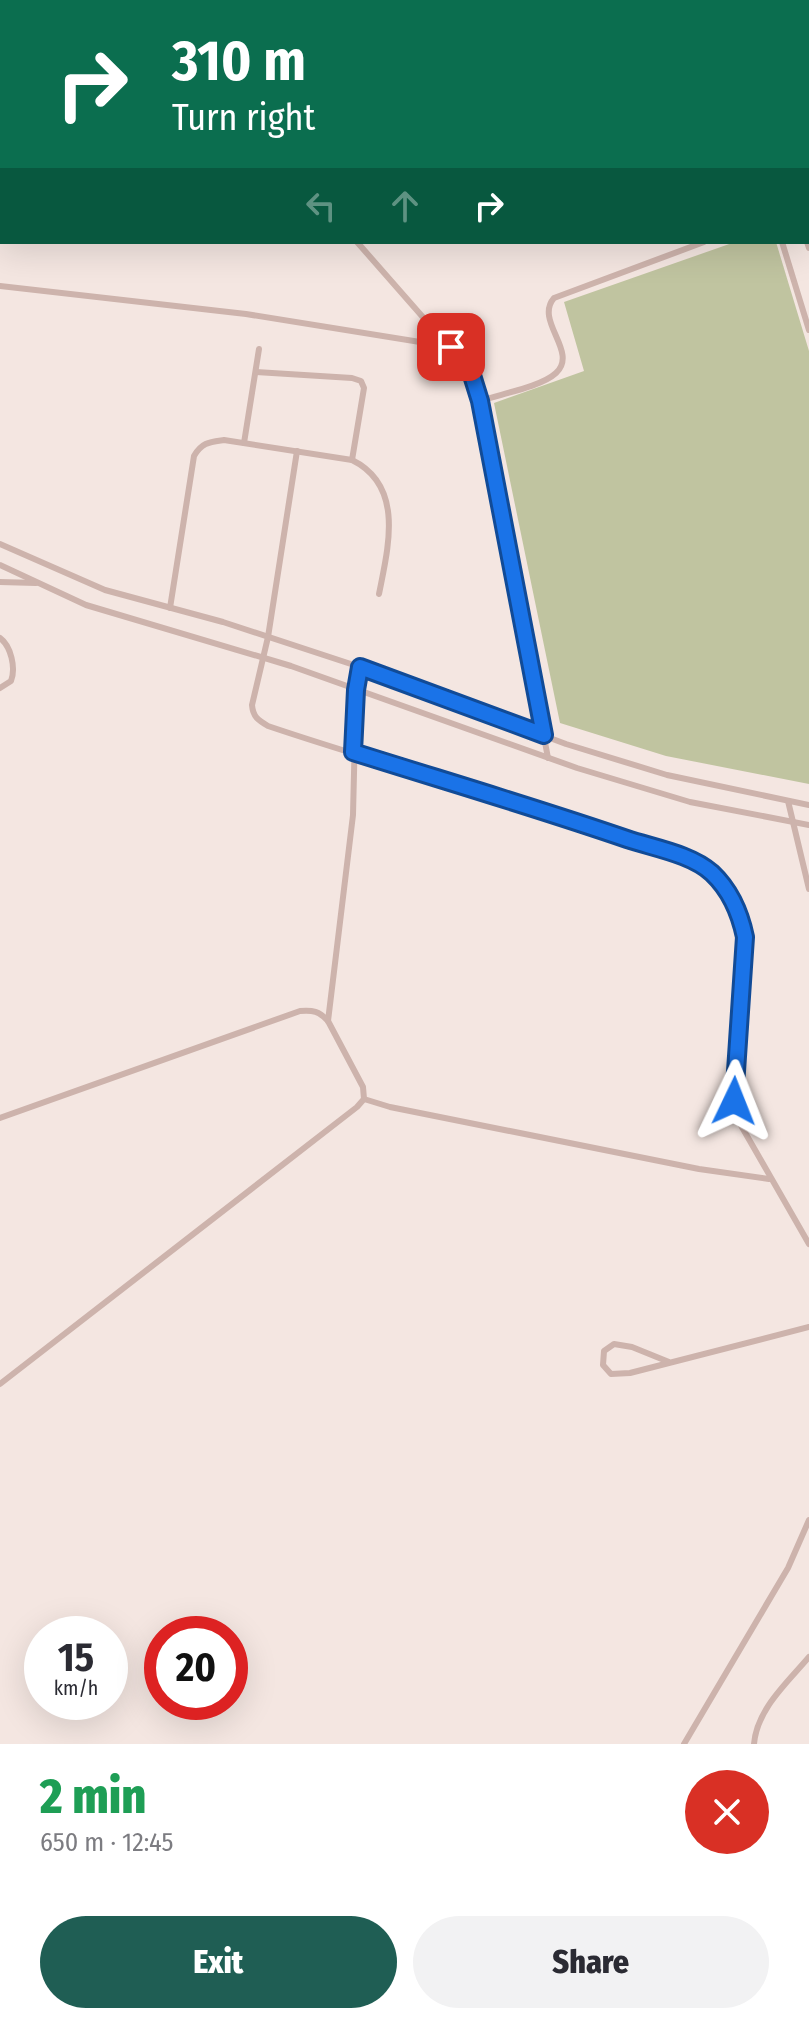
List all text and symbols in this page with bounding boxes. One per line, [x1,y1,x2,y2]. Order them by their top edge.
text: 310 m [172,28,306,95]
icon: right [40,32,144,136]
text: Turn right [172,96,315,140]
icon: left [299,184,343,228]
icon: ahead [383,184,427,228]
icon: right [467,184,511,228]
pin [417,313,485,381]
icon: arrive [429,325,473,369]
position arrow [692,1059,776,1143]
speed limit sign: 20 [144,1616,248,1720]
text: 15 [58,1634,94,1682]
text: km/h [54,1676,98,1700]
text: 2 min [40,1768,146,1826]
button: close [685,1770,769,1854]
text: 650 m · 12:45 [40,1827,173,1858]
button: Exit [40,1916,397,2008]
button: Share [413,1916,769,2008]

